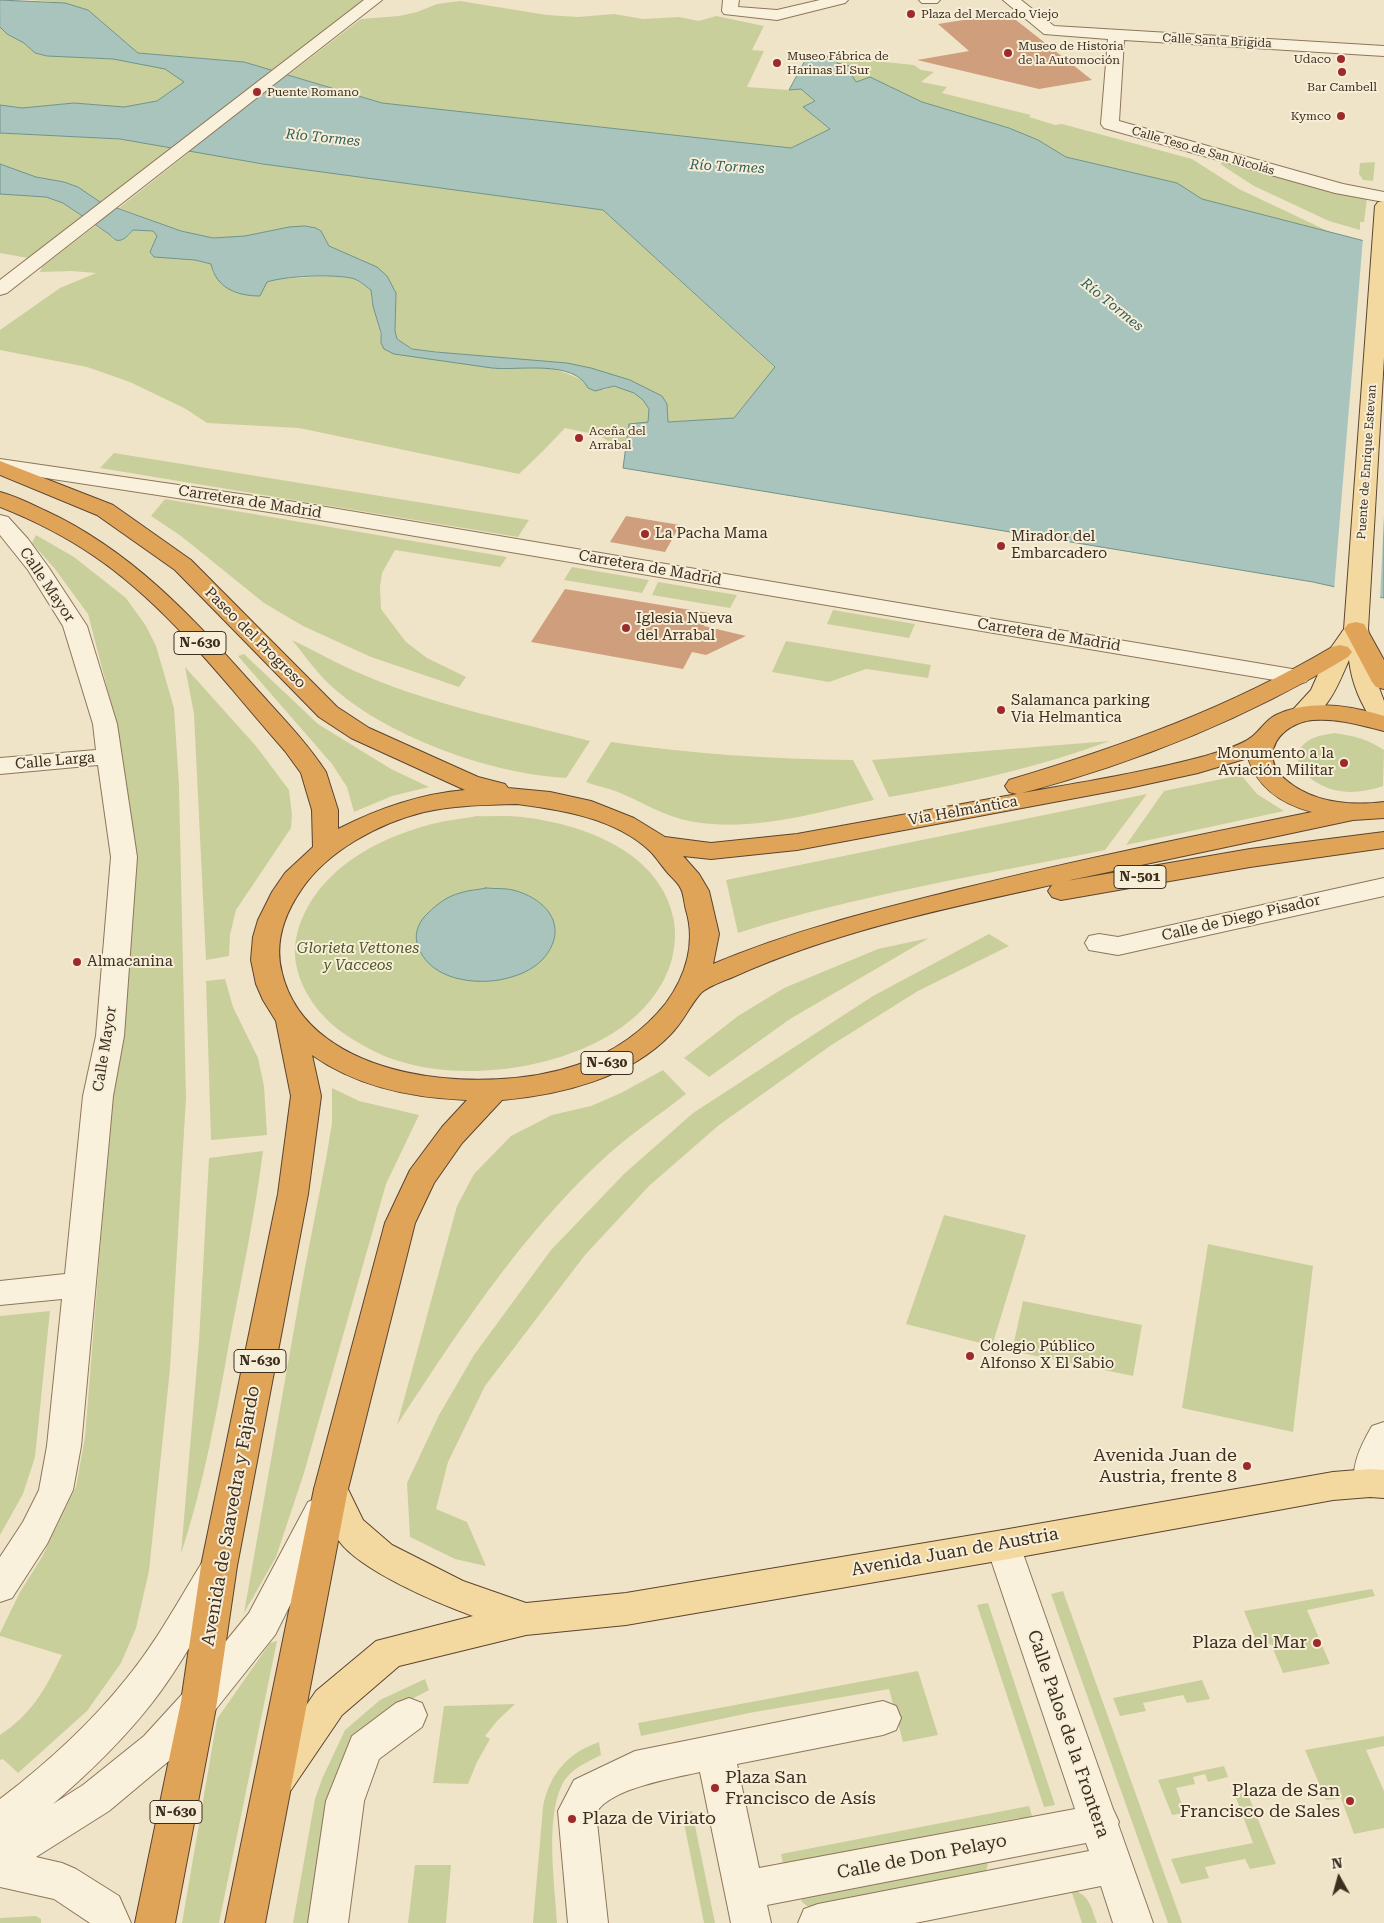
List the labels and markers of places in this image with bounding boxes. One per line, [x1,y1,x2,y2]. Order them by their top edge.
place label: Plaza del Mercado Viejo [921,7,1059,21]
marker: Plaza del Mercado Viejo [905,8,917,20]
place label: Museo de Historia de la Automoción [1018,39,1123,67]
marker: Museo de Historia de la Automoción [1002,47,1014,59]
place label: Museo Fábrica de Harinas El Sur [787,49,889,77]
place label: Udaco [1294,52,1331,66]
marker: Udaco [1335,53,1347,65]
marker: Museo Fábrica de Harinas El Sur [771,57,783,69]
marker: Bar Cambell [1336,66,1348,78]
place label: Bar Cambell [1307,80,1377,94]
place label: Puente Romano [267,85,359,99]
marker: Puente Romano [251,86,263,98]
place label: Kymco [1291,109,1331,123]
marker: Kymco [1335,110,1347,122]
place label: Aceña del Arrabal [589,424,646,452]
marker: Aceña del Arrabal [573,432,585,444]
place label: La Pacha Mama [655,525,768,543]
marker: La Pacha Mama [639,528,651,540]
place label: Mirador del Embarcadero [1011,528,1107,563]
marker: Mirador del Embarcadero [995,540,1007,552]
place label: Iglesia Nueva del Arrabal [636,610,733,645]
marker: Iglesia Nueva del Arrabal [620,622,632,634]
place label: Salamanca parking Via Helmantica [1011,692,1150,727]
marker: Salamanca parking Via Helmantica [995,704,1007,716]
place label: Monumento a la Aviación Militar [1217,745,1334,780]
marker: Monumento a la Aviación Militar [1338,757,1350,769]
place label: Almacanina [87,953,173,971]
marker: Almacanina [71,956,83,968]
place label: Colegio Público Alfonso X El Sabio [980,1338,1114,1373]
marker: Colegio Público Alfonso X El Sabio [964,1350,976,1362]
place label: Avenida Juan de Austria, frente 8 [1093,1445,1237,1488]
marker: Avenida Juan de Austria, frente 8 [1241,1460,1253,1472]
place label: Plaza del Mar [1192,1632,1307,1654]
marker: Plaza del Mar [1311,1637,1323,1649]
place label: Plaza San Francisco de Asís [725,1767,876,1810]
place label: Plaza de San Francisco de Sales [1180,1780,1340,1822]
marker: Plaza San Francisco de Asís [709,1782,721,1794]
marker: Plaza de San Francisco de Sales [1344,1795,1356,1807]
place label: Plaza de Viriato [582,1808,716,1830]
marker: Plaza de Viriato [566,1813,578,1825]

